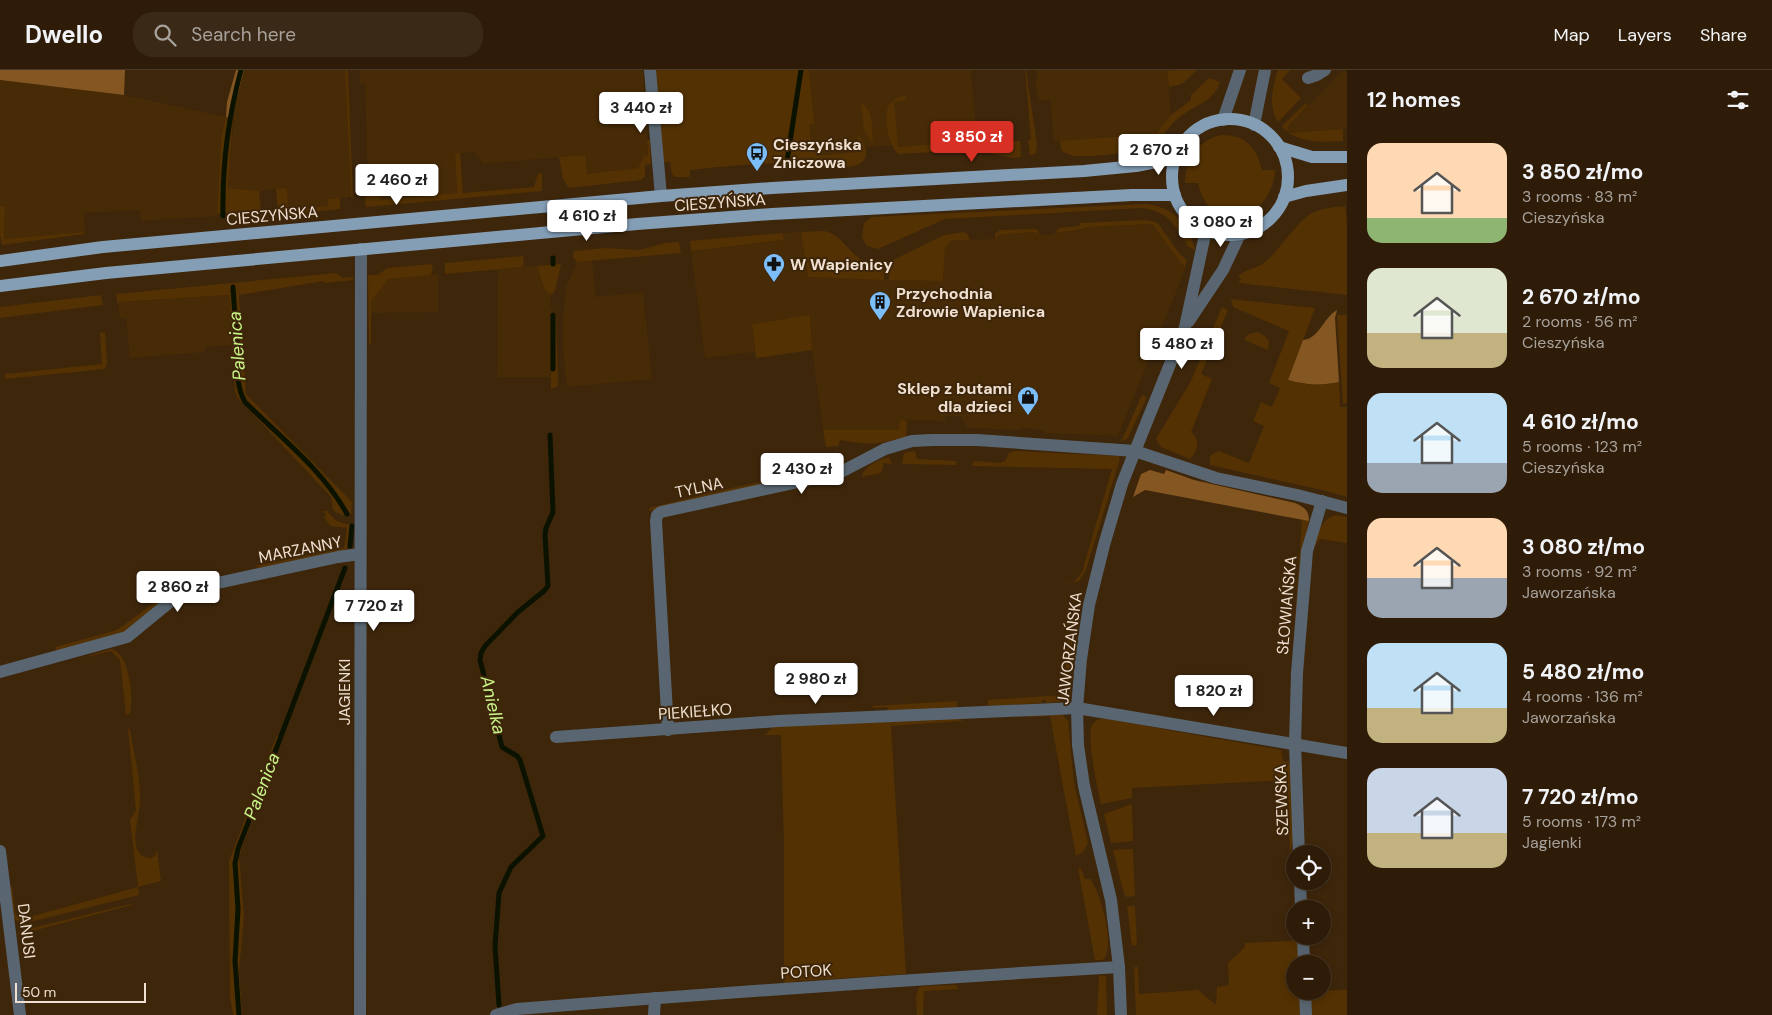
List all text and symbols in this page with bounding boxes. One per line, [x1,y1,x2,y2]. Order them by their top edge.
search box [133,12,483,57]
text: Dwello [25,19,103,50]
icon: search [151,21,179,49]
text: Search here [191,22,296,47]
text: Map [1554,23,1590,47]
text: Layers [1618,23,1672,47]
text: Share [1700,23,1747,47]
text: 12 homes [1367,86,1461,114]
icon: filters [1724,86,1752,114]
pin: 3 440 zł [589,92,693,134]
text: 3 440 zł [610,97,672,118]
pin: 3 850 zł [920,121,1024,163]
text: 3 850 zł [941,126,1003,147]
place label: Cieszyńska Zniczowa [773,134,862,173]
pin: 2 670 zł [1107,134,1211,176]
text: 2 670 zł [1129,139,1189,160]
bus stop icon: Cieszyńska Zniczowa [745,141,769,172]
text: 3 850 zł/mo [1522,158,1643,186]
icon: home [1407,163,1467,223]
pin: 2 460 zł [345,164,449,206]
text: 2 460 zł [366,169,428,190]
text: 3 rooms · 83 m² [1522,186,1637,207]
street label: CIESZYŃSKA [674,189,767,216]
pin: 4 610 zł [535,200,639,242]
street label: CIESZYŃSKA [225,201,319,230]
text: 4 610 zł [558,205,616,226]
pin: 3 080 zł [1169,206,1273,248]
text: Cieszyńska [1522,207,1605,228]
text: 3 080 zł [1190,211,1252,232]
pharmacy icon: W Wapienicy [762,252,786,283]
place label: W Wapienicy [790,254,893,275]
place label: Przychodnia Zdrowie Wapienica [896,283,1045,322]
text: 2 670 zł/mo [1522,283,1641,311]
icon: home [1407,288,1467,348]
building icon: Przychodnia Zdrowie Wapienica [868,290,892,321]
water label: Palenica [223,310,251,382]
text: 2 rooms · 56 m² [1522,311,1638,332]
pin: 5 480 zł [1130,328,1234,370]
text: Cieszyńska [1522,332,1605,353]
text: 5 480 zł [1151,333,1213,354]
place label: Sklep z butami dla dzieci [897,378,1012,417]
shop icon: Sklep z butami dla dzieci [1016,385,1040,416]
text: 4 610 zł/mo [1522,408,1639,436]
icon: home [1407,413,1467,473]
text: 5 rooms · 123 m² [1522,436,1642,457]
pin: 2 430 zł [750,452,854,495]
text: Cieszyńska [1522,457,1605,478]
text: 2 430 zł [772,458,832,479]
street label: TYLNA [673,472,725,503]
street label: MARZANNY [257,531,343,568]
text: 3 080 zł/mo [1522,533,1645,561]
icon: home [1407,538,1467,598]
street label: SŁOWIAŃSKA [1272,554,1301,655]
text: 3 rooms · 92 m² [1522,561,1637,582]
pin: 2 860 zł [126,570,230,613]
text: 2 860 zł [148,576,208,597]
text: Jaworzańska [1522,582,1616,603]
pin: 7 720 zł [322,590,426,632]
street label: JAWORZAŃSKA [1052,590,1087,706]
text: 7 720 zł [345,595,403,616]
text: 5 480 zł/mo [1522,658,1644,686]
street label: JAGIENKI [334,659,355,725]
pin: 2 980 zł [764,662,868,705]
icon: home [1407,663,1467,723]
text: 2 980 zł [786,668,846,689]
water label: Anielka [474,672,511,737]
pin: 1 820 zł [1162,674,1266,717]
text: 1 820 zł [1186,680,1242,701]
text: 4 rooms · 136 m² [1522,686,1643,707]
street label: PIEKIEŁKO [657,698,733,725]
text: Jaworzańska [1522,707,1616,728]
water label: Palenica [238,749,286,823]
street label: SZEWSKA [1270,764,1293,836]
text: 7 720 zł/mo [1522,783,1639,811]
icon: home [1407,788,1467,848]
text: 5 rooms · 173 m² [1522,811,1641,832]
text: Jagienki [1522,832,1582,853]
map controls [1286,845,1331,1000]
button: locate [1286,845,1331,890]
button: + [1286,900,1331,945]
street label: DANUSI [13,902,40,960]
button: − [1286,955,1331,1000]
street label: POTOK [780,959,832,984]
scale bar [15,980,146,1003]
text: 50 m [22,983,56,1001]

